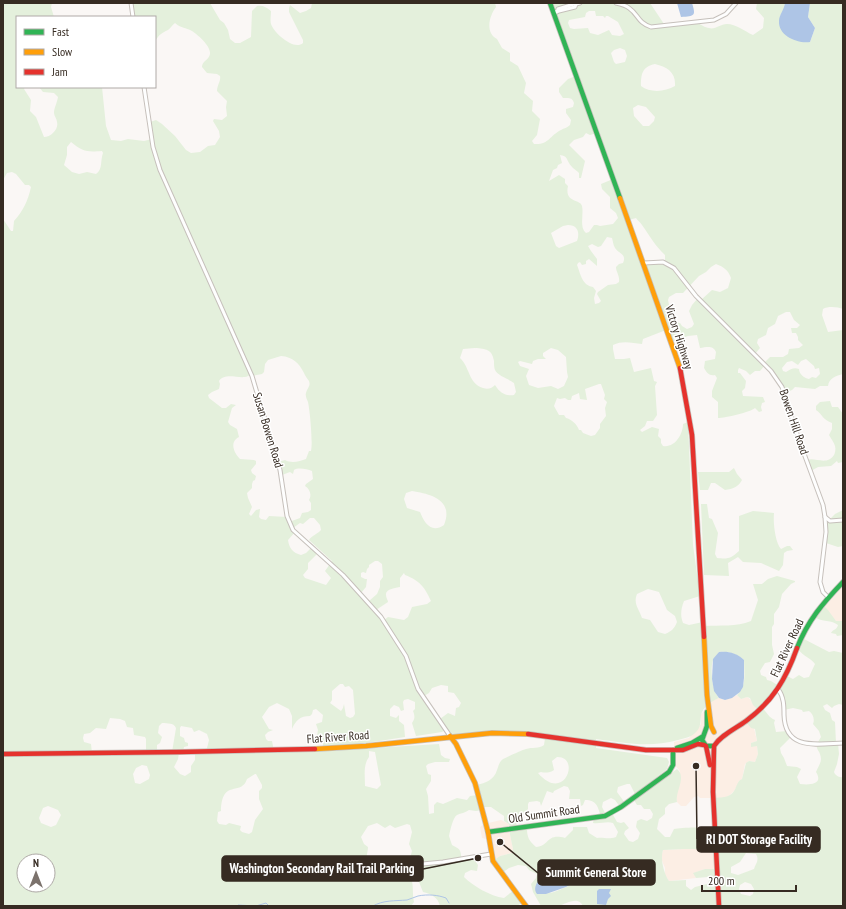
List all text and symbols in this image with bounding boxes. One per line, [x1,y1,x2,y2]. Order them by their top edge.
legend [16,16,156,88]
text: Fast [52,24,70,39]
text: Slow [52,44,73,59]
text: Jam [51,64,68,79]
street label: Victory Highway [662,302,697,371]
street label: Bowen Hill Road [776,387,813,456]
street label: Susan Bowen Road [250,390,287,469]
street label: Flat River Road [767,616,807,679]
street label: Flat River Road [306,727,370,746]
street label: Old Summit Road [507,801,581,826]
callout: RI DOT Storage Facility [697,827,820,852]
text: RI DOT Storage Facility [706,831,813,848]
north arrow [16,853,56,893]
text: N [33,856,39,870]
callout: Washington Secondary Rail Trail Parking [222,856,423,881]
text: Washington Secondary Rail Trail Parking [228,860,415,877]
callout: Summit General Store [538,860,655,885]
text: Summit General Store [545,864,647,881]
scale bar [702,867,796,893]
text: 200 m [708,873,735,888]

